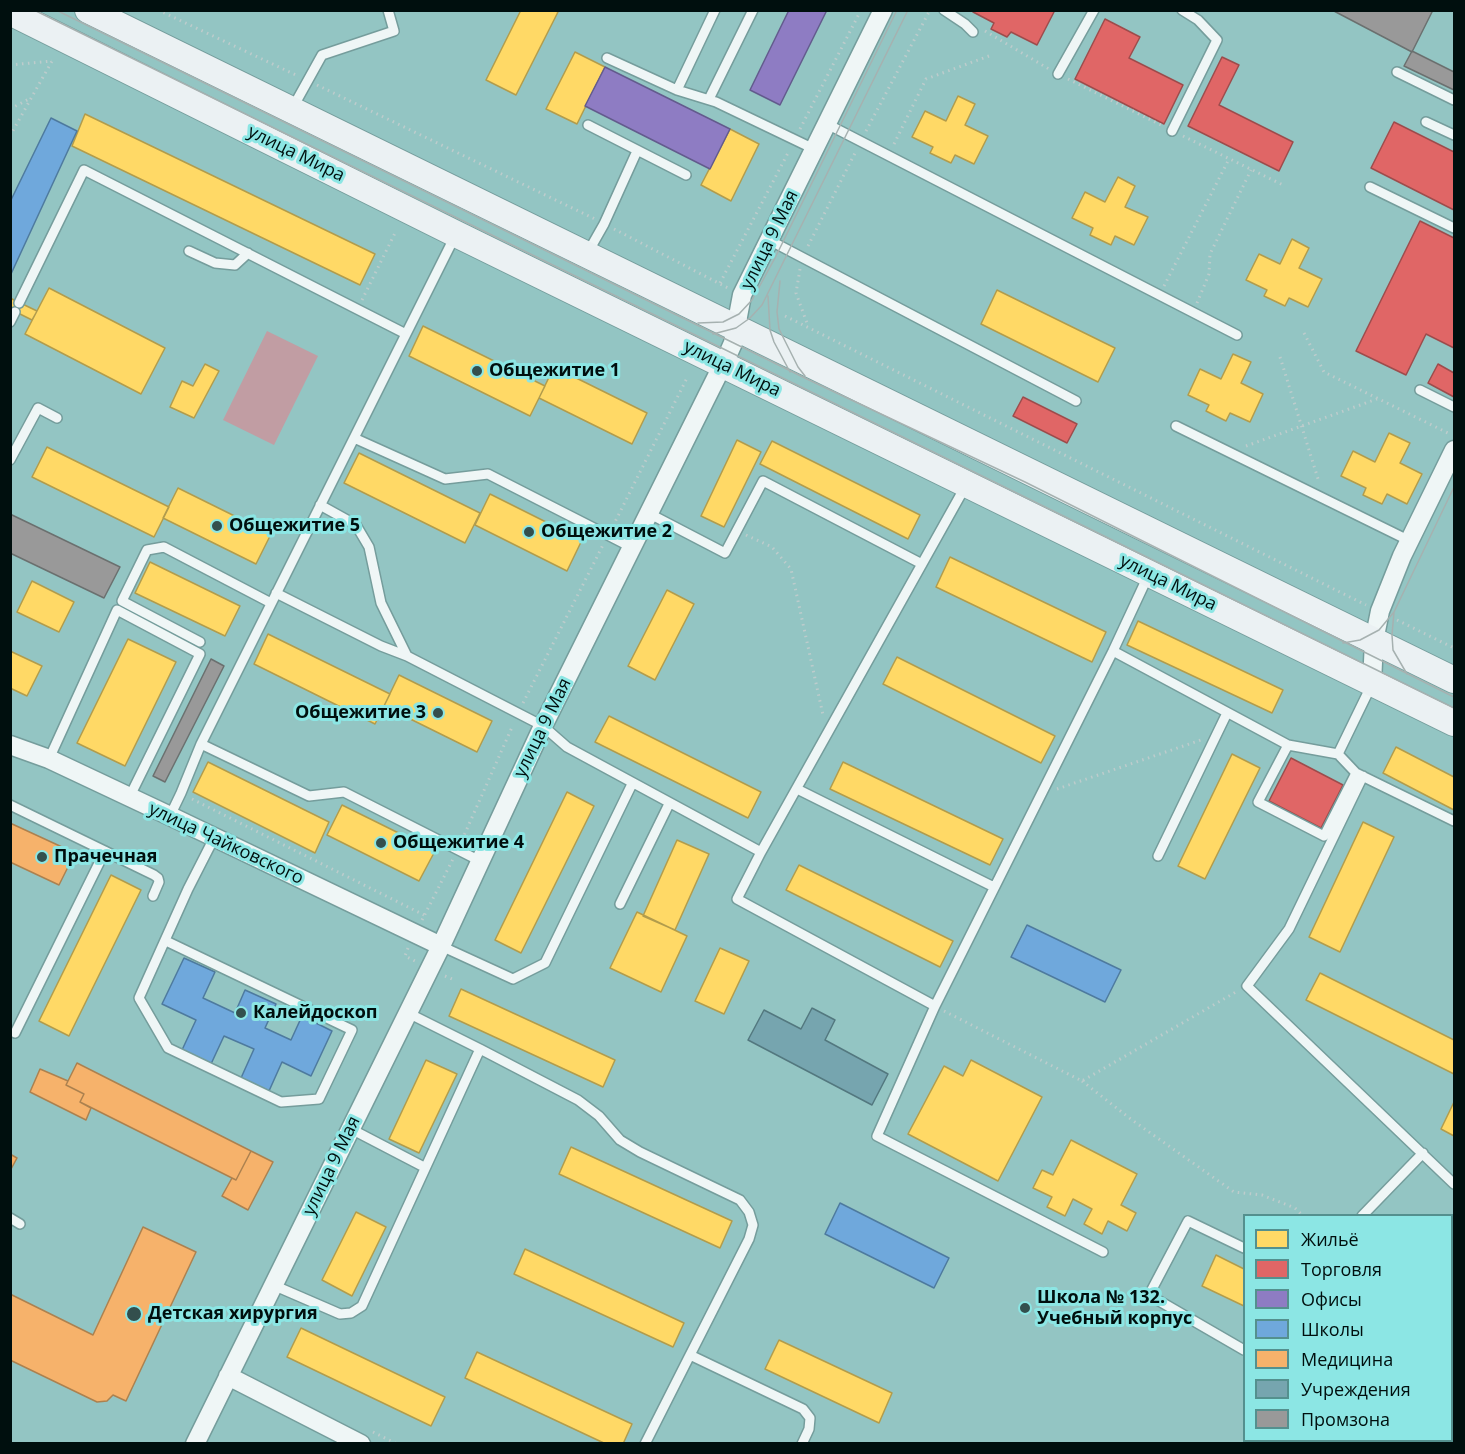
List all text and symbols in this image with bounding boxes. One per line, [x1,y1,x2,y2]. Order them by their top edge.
street label: улица Мира [244,121,348,187]
street label: улица 9 Мая [737,187,803,293]
street label: улица Мира [680,336,784,402]
place label: Общежитие 1 [489,360,620,382]
marker: Общежитие 1 [470,364,484,378]
place label: Общежитие 5 [229,515,360,537]
marker: Общежитие 5 [210,519,224,533]
place label: Общежитие 2 [541,521,672,543]
marker: Общежитие 2 [522,525,536,539]
street label: улица Мира [1116,550,1220,616]
street label: улица 9 Мая [510,675,576,781]
place label: Общежитие 3 [295,702,426,724]
marker: Общежитие 3 [431,706,445,720]
street label: улица Чайковского [145,799,307,889]
place label: Общежитие 4 [393,832,524,854]
marker: Общежитие 4 [374,836,388,850]
place label: Прачечная [54,846,157,868]
marker: Прачечная [35,850,49,864]
place label: Калейдоскоп [253,1002,378,1024]
marker: Калейдоскоп [234,1006,248,1020]
street label: улица 9 Мая [299,1113,365,1219]
legend [1243,1214,1453,1442]
text: Жильё [1301,1227,1359,1251]
text: Торговля [1301,1257,1382,1281]
place label: Школа № 132. Учебный корпус [1037,1287,1192,1330]
text: Офисы [1301,1287,1362,1311]
marker: Школа № 132. Учебный корпус [1018,1301,1032,1315]
place label: Детская хирургия [148,1303,318,1325]
marker: Детская хирургия [125,1305,143,1323]
text: Школы [1301,1317,1364,1341]
text: Медицина [1301,1347,1393,1371]
text: Учреждения [1301,1377,1411,1401]
text: Промзона [1301,1407,1390,1431]

